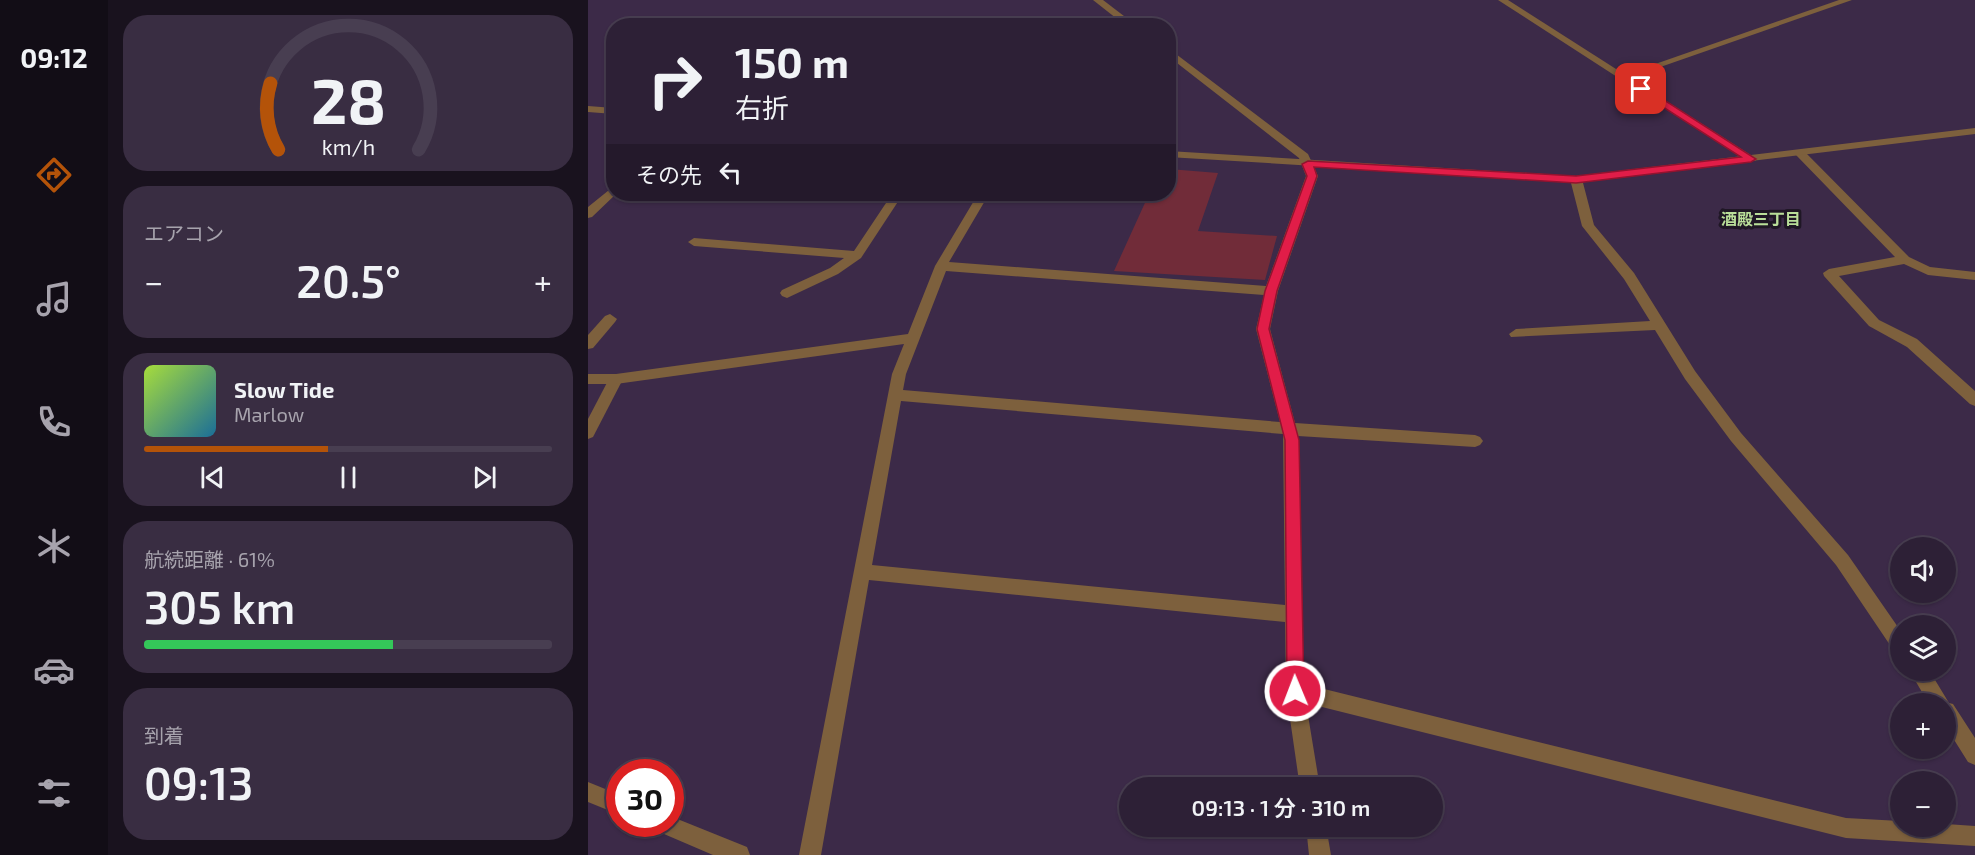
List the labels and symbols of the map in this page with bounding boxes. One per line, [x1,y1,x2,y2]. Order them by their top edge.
pin [1615,63,1666,114]
district label: 酒殿三丁目 [1721,209,1801,228]
position arrow [1263,659,1327,723]
speed limit sign: 30 [606,759,684,837]

